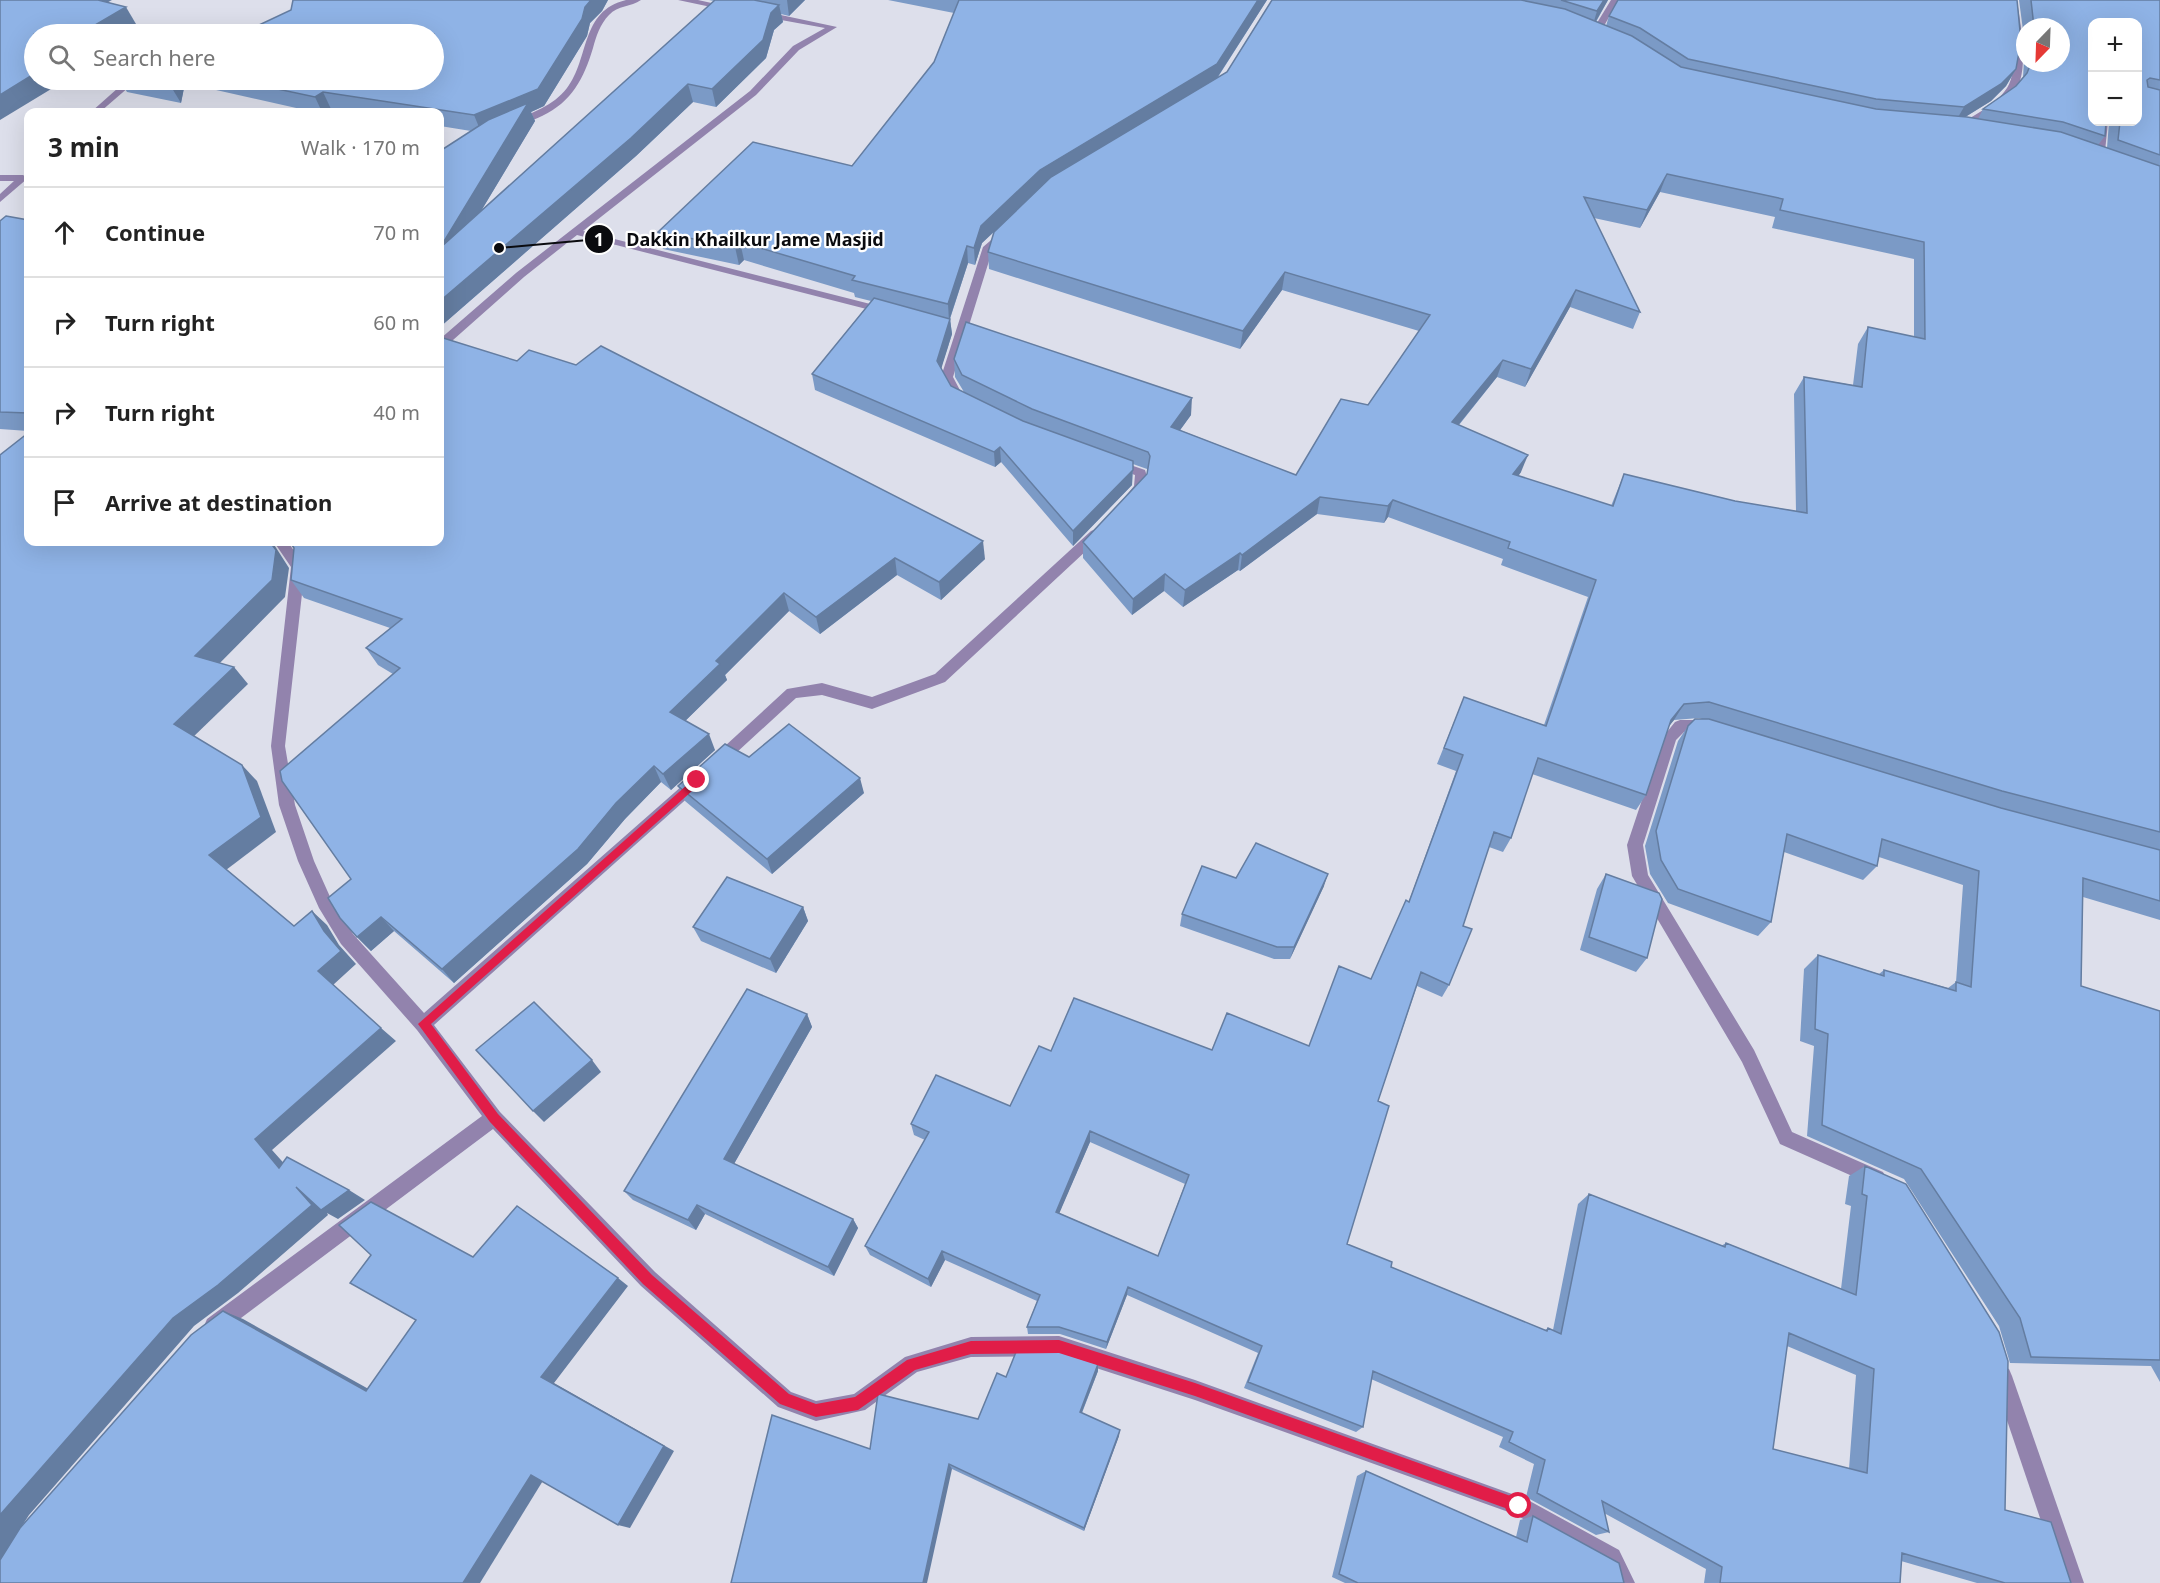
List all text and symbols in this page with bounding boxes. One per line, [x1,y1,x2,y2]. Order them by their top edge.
north arrow [2016,18,2070,72]
map controls [2088,18,2142,126]
button: + [2088,18,2142,72]
search box [24,24,444,90]
icon: search [45,41,78,74]
text: Search here [93,42,215,72]
button: − [2088,72,2142,126]
text: 3 min [48,129,120,165]
text: Walk · 170 m [301,134,420,161]
icon: ahead [48,216,81,249]
text: Continue [105,217,205,247]
text: 70 m [373,219,420,246]
callout: Dakkin Khailkur Jame Masjid [584,221,895,257]
text: 1 [594,227,604,251]
text: Dakkin Khailkur Jame Masjid [626,227,884,251]
icon: right [48,306,81,339]
text: Turn right [105,307,215,337]
text: 60 m [373,309,420,336]
icon: right [48,396,81,429]
text: Turn right [105,397,215,427]
text: 40 m [373,399,420,426]
icon: arrive [48,486,81,519]
text: Arrive at destination [105,487,332,517]
route end [683,766,709,792]
route start [1505,1492,1531,1518]

